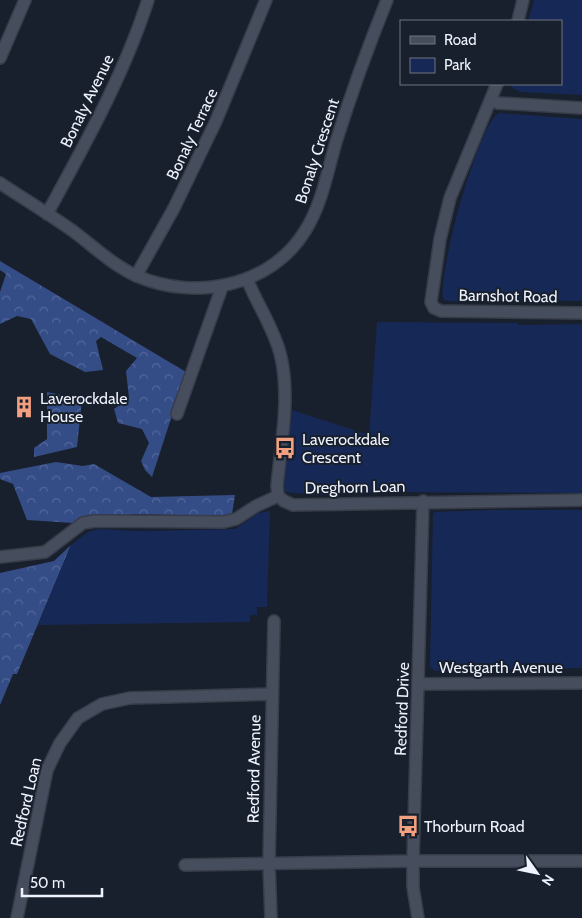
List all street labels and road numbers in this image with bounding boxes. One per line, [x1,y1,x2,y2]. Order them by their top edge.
street label: Bonaly Avenue [56,51,118,151]
street label: Bonaly Terrace [163,85,221,183]
street label: Bonaly Crescent [291,96,343,206]
street label: Barnshot Road [458,286,558,306]
street label: Dreghorn Loan [304,477,406,497]
street label: Westgarth Avenue [439,658,563,677]
street label: Redford Drive [391,662,413,756]
street label: Redford Avenue [244,715,264,823]
street label: Redford Loan [7,755,45,848]

